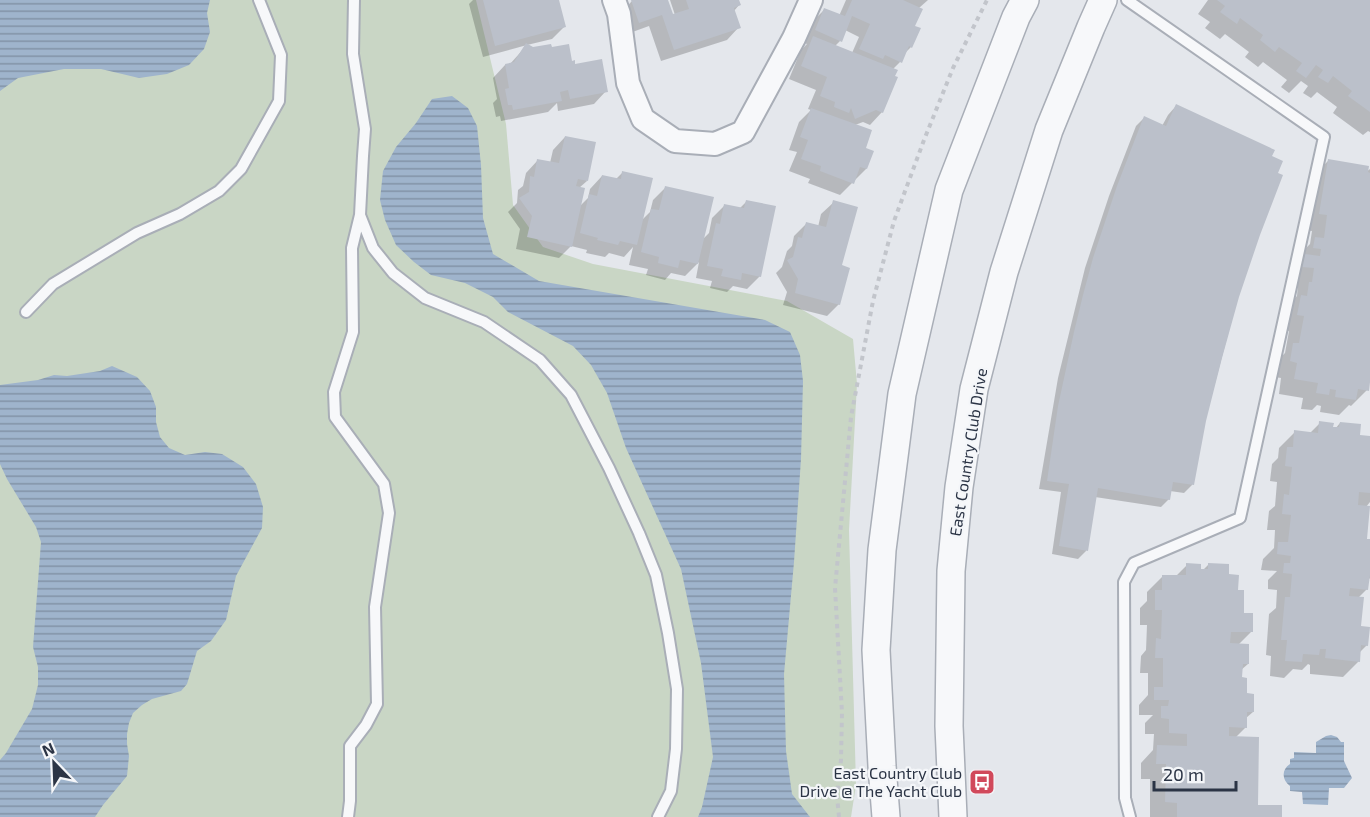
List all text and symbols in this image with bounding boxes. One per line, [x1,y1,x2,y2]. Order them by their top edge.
street label: East Country Club Drive [945,366,990,537]
north arrow [24,733,84,793]
text: N [39,738,57,760]
scale bar [1154,754,1236,792]
place label: East Country Club Drive @ The Yacht Club [800,763,962,800]
text: 20 m [1163,763,1204,785]
bus stop icon: East Country Club Drive @ The Yacht Club [967,767,997,797]

